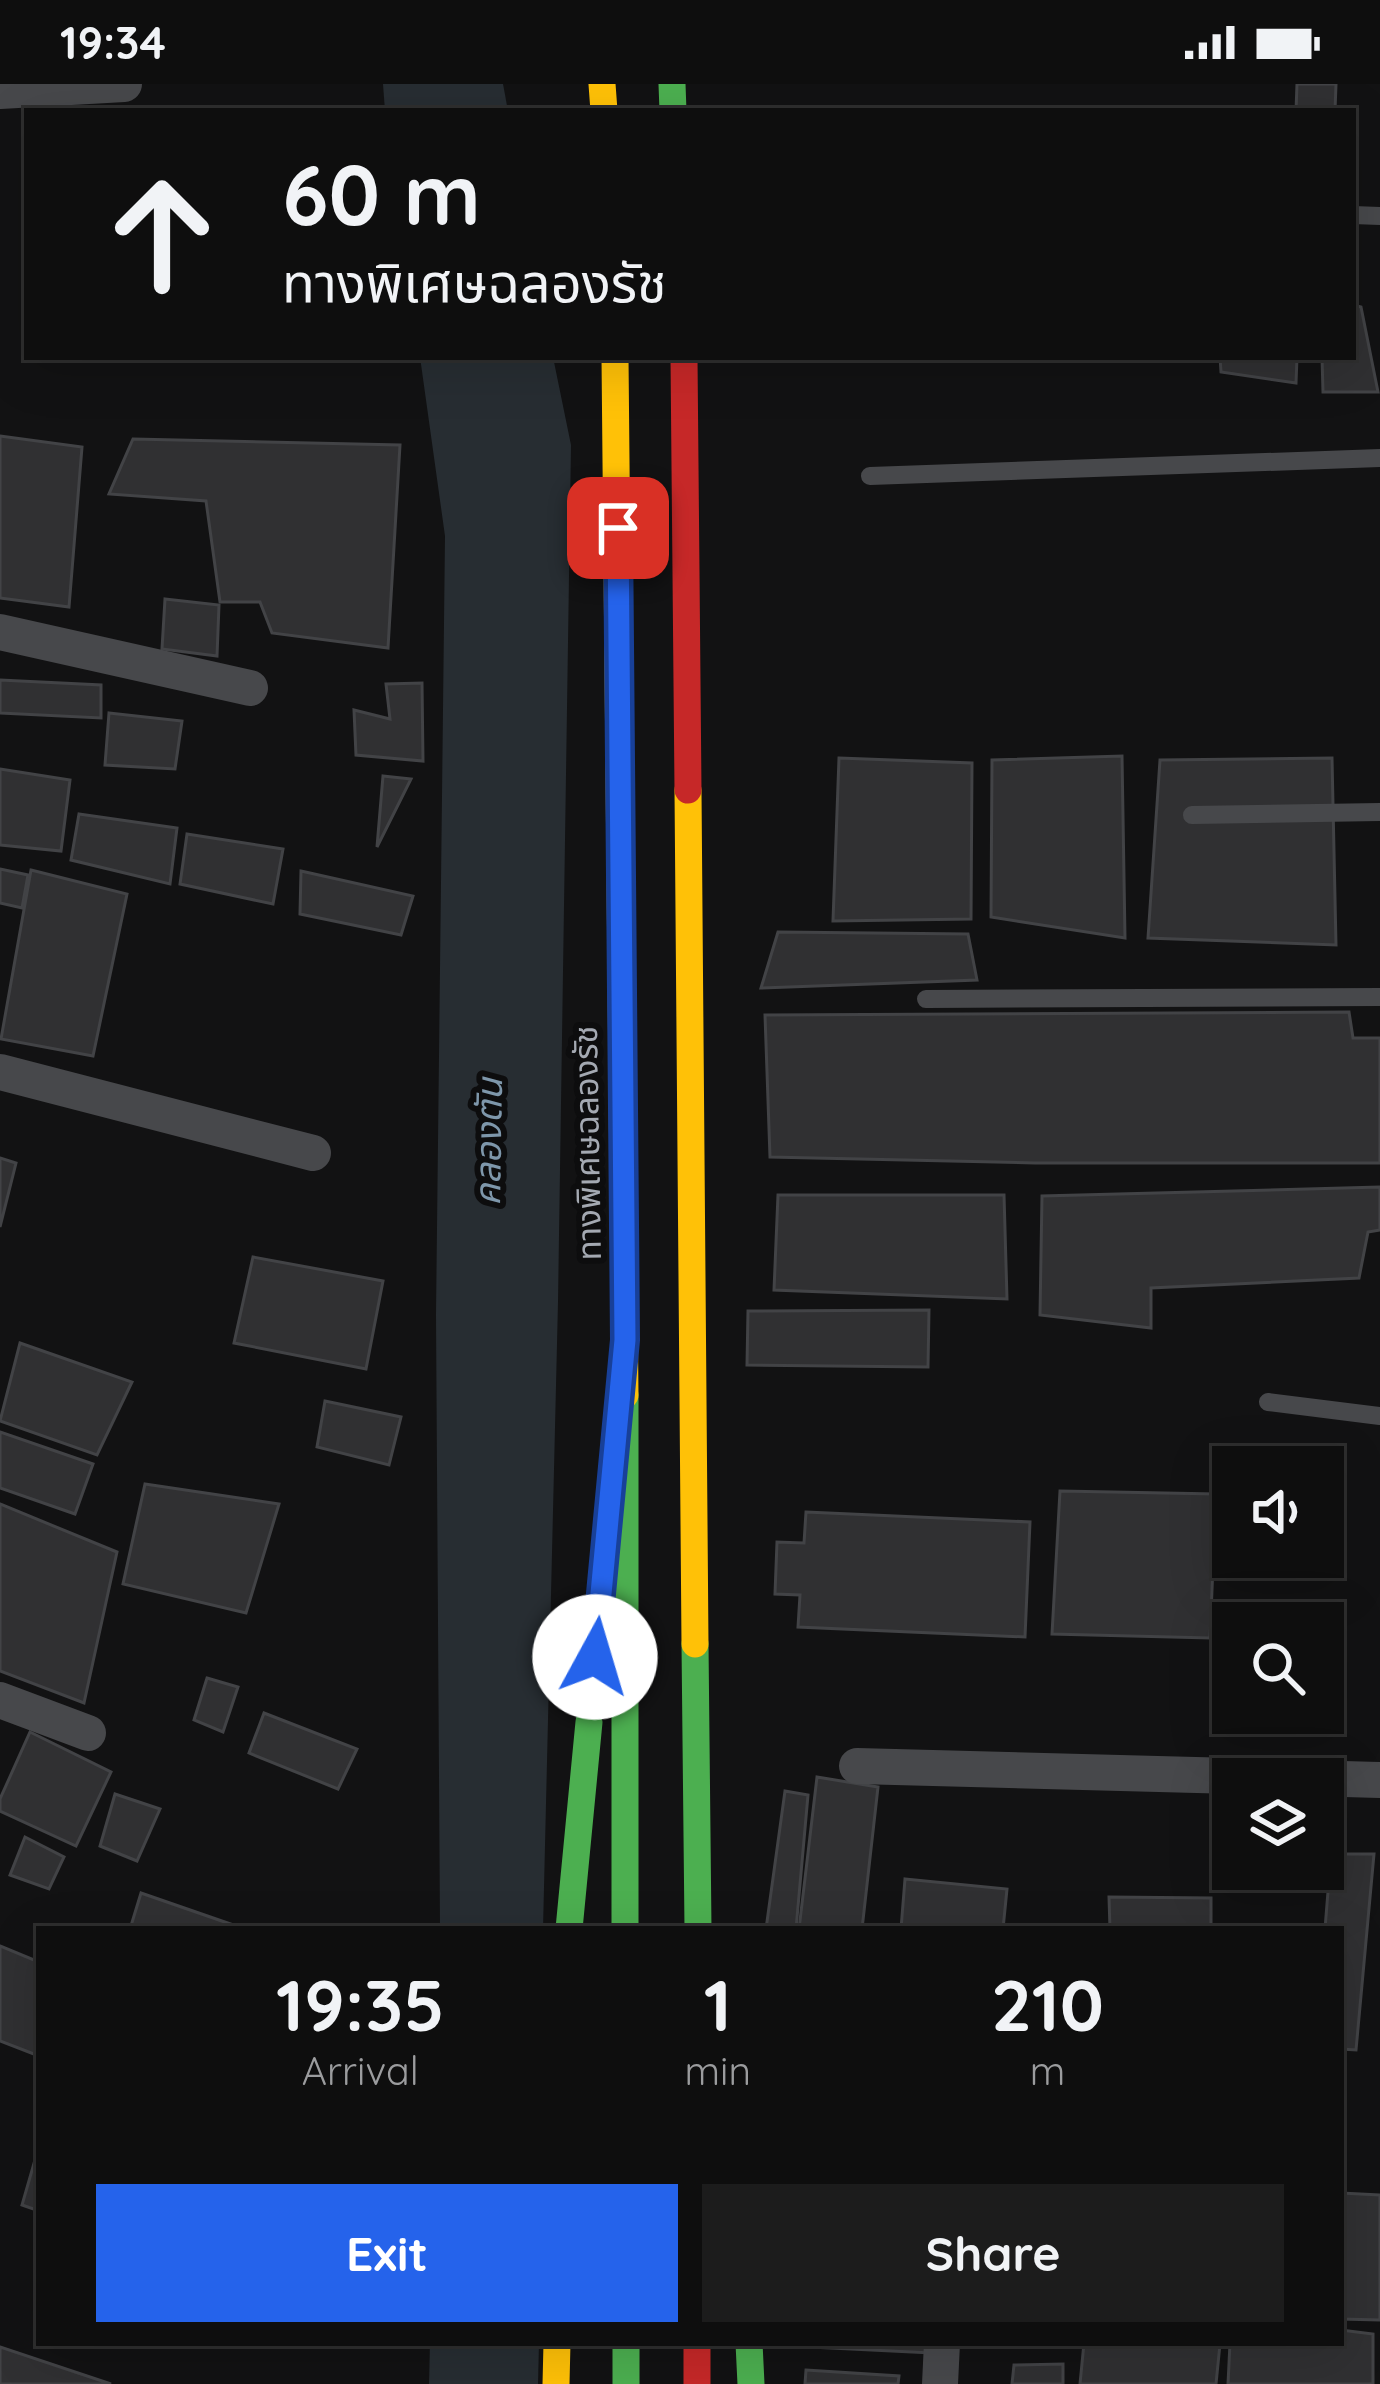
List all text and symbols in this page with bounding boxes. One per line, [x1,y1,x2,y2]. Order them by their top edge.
text: 19:34 [60,14,166,70]
text: 60 m [282,141,481,246]
icon: ahead [84,156,240,312]
text: ทางพิเศษฉลองรัช [282,248,667,316]
pin [567,477,669,579]
icon: arrive [585,495,651,561]
street label: ทางพิเศษฉลองรัช [564,1025,609,1261]
water label: คลองตัน [464,1076,511,1206]
map controls [1212,1446,1344,1890]
button: sound [1212,1446,1344,1578]
position arrow [532,1594,658,1720]
button: search [1212,1602,1344,1734]
button: layers [1212,1758,1344,1890]
text: 19:35 [276,1959,445,2049]
text: 1 [704,1959,732,2049]
text: 210 [991,1959,1104,2049]
text: Arrival [302,2046,419,2095]
text: min [685,2046,751,2095]
text: m [1030,2046,1065,2095]
button: Exit [96,2184,678,2322]
button: Share [702,2184,1284,2322]

